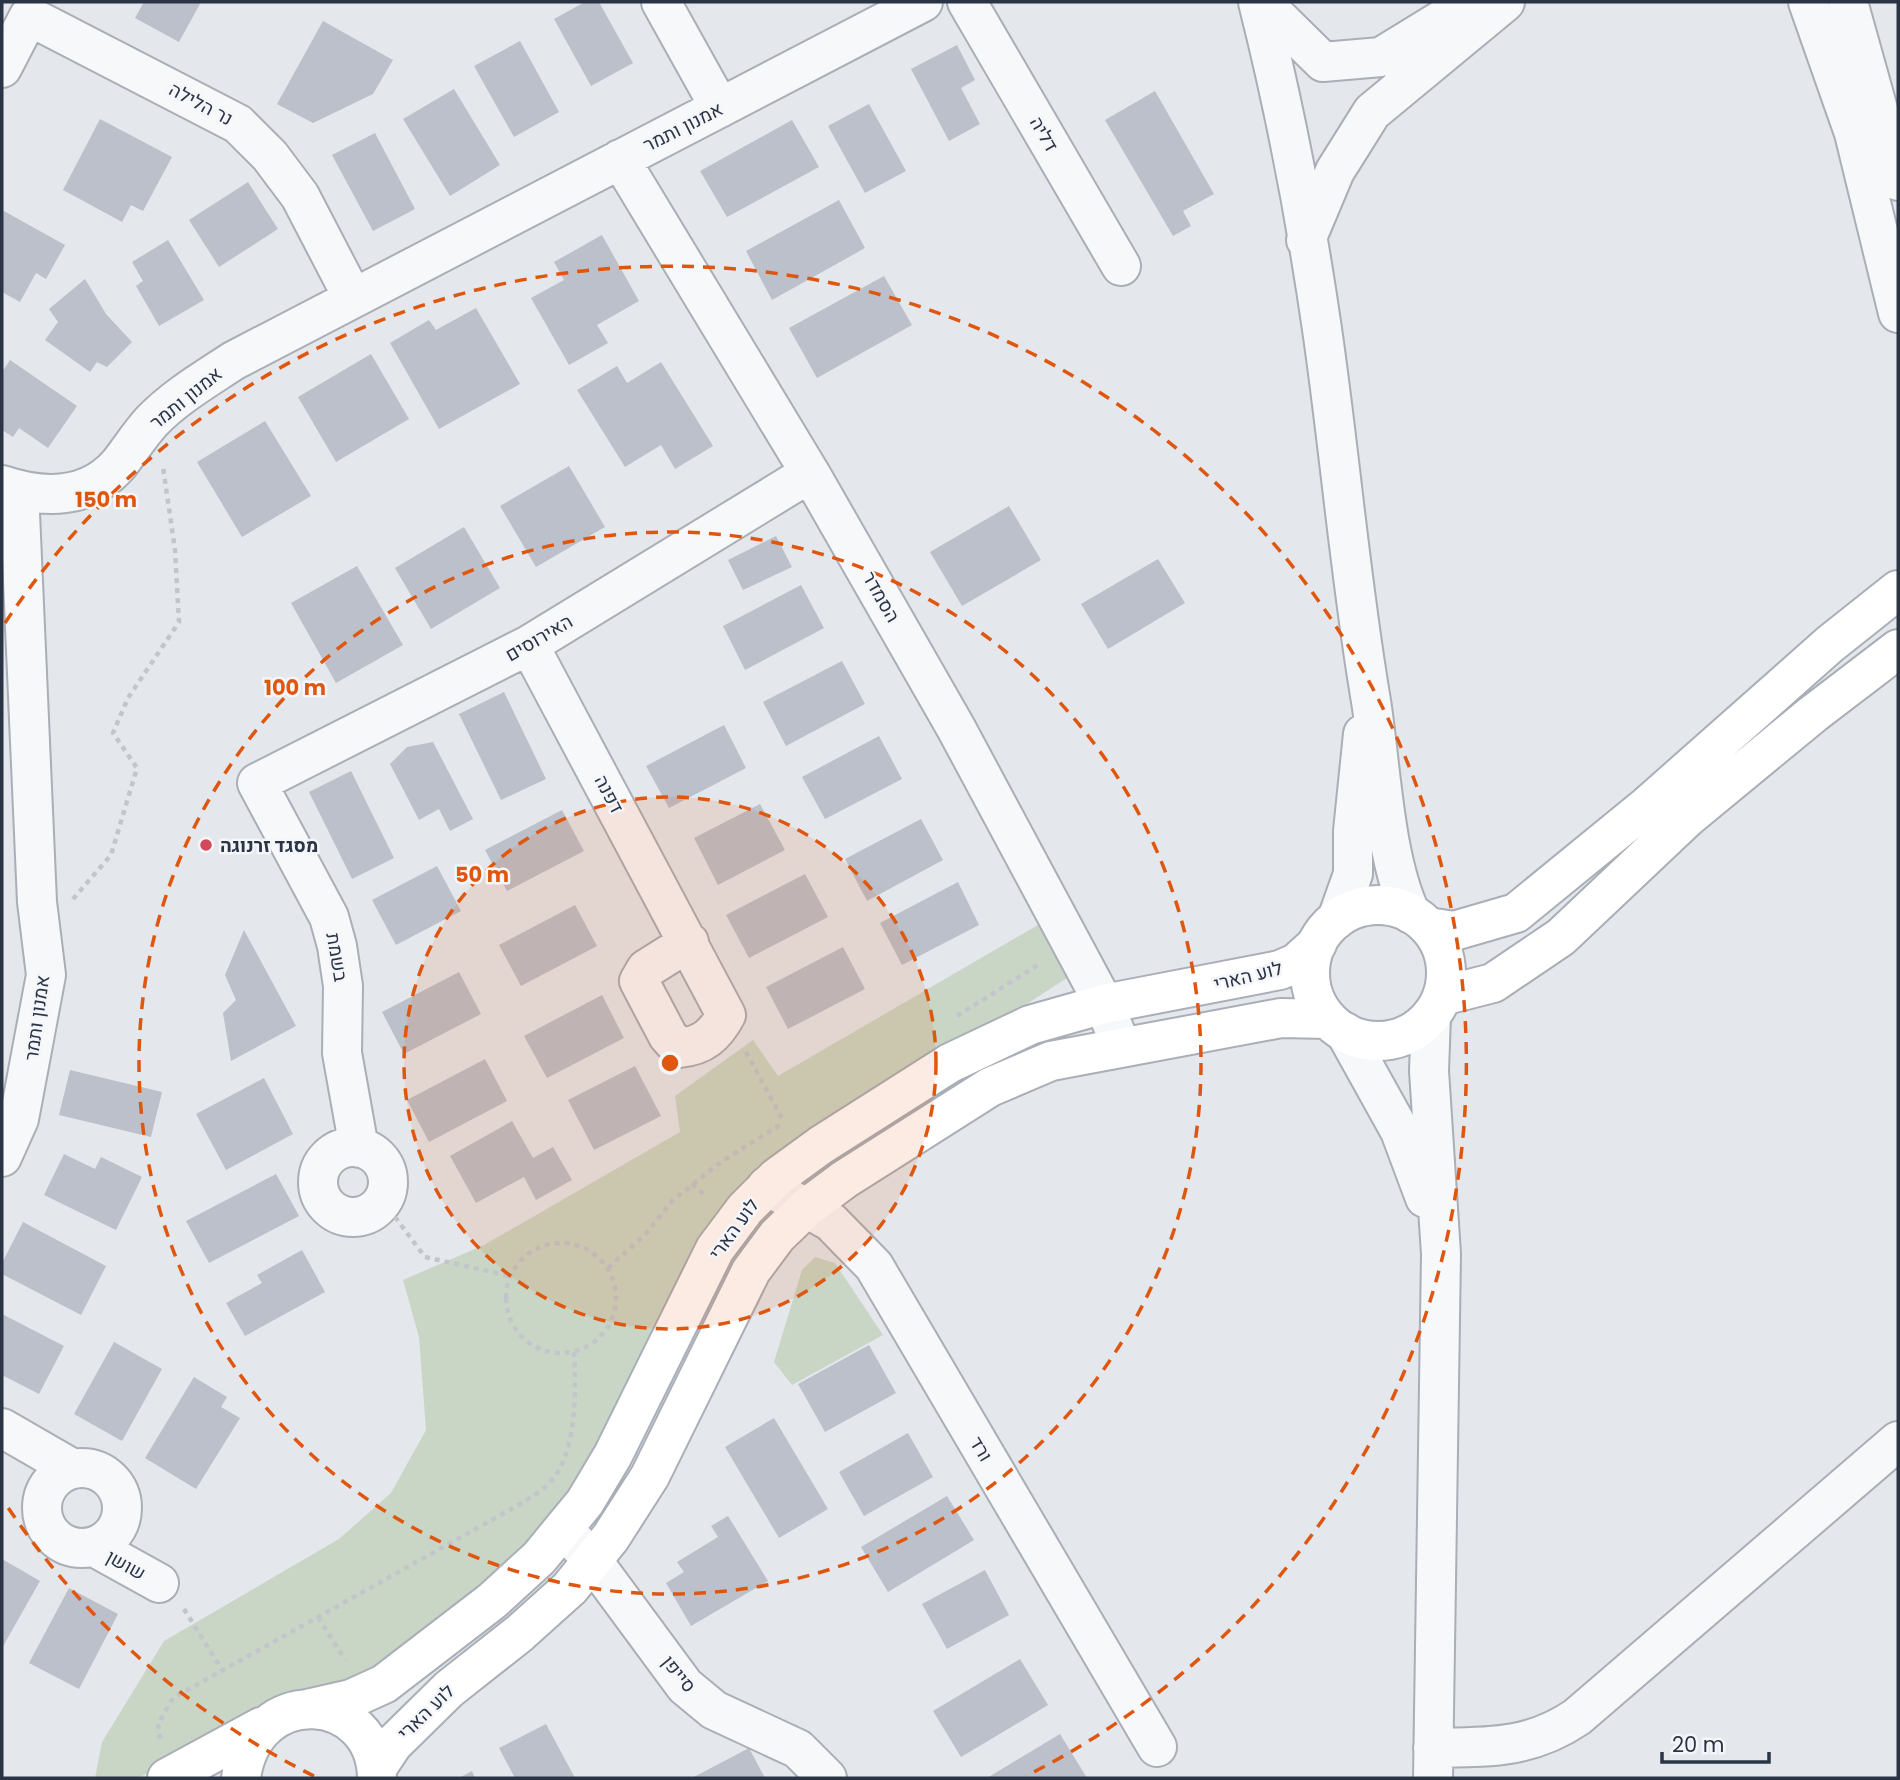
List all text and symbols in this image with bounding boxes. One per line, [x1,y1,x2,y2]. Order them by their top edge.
street label: נר הלילה [164,76,238,132]
street label: אמנון ותמר [639,95,727,159]
street label: דליה [1023,111,1065,157]
street label: אמנון ותמר [144,360,228,436]
text: 150 m [75,485,137,514]
street label: הסמדר [856,567,906,627]
street label: האירוסים [500,608,578,668]
text: 100 m [264,673,326,702]
street label: דפנה [588,770,630,818]
place label: מסגד זרנוגה [220,832,318,859]
marker: מסגד זרנוגה [198,837,214,853]
text: 50 m [455,860,509,889]
street label: בשמת [319,931,355,983]
street label: לוע הארי [1211,954,1285,998]
street label: אמנון ותמר [18,973,56,1063]
centre of rings [658,1051,682,1075]
street label: לוע הארי [703,1193,766,1265]
street label: ורד [963,1431,999,1467]
street label: שושן [101,1543,151,1587]
street label: סייפן [656,1650,702,1698]
street label: לוע הארי [391,1678,461,1746]
scale bar [1662,1720,1769,1764]
text: 20 m [1672,1730,1725,1759]

